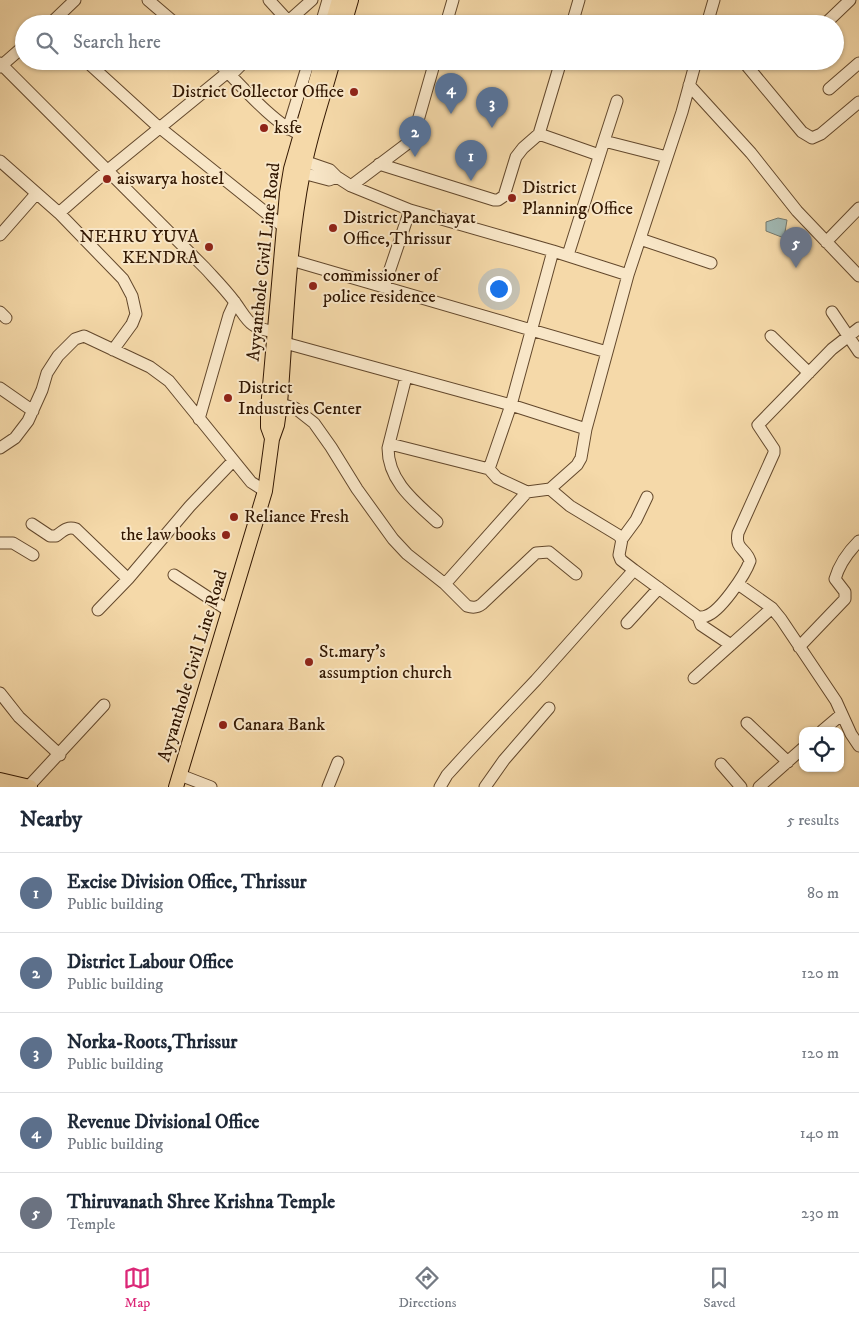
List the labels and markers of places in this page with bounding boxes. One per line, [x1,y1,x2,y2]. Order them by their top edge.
pin: 4 [435,73,467,114]
place label: District Collector Office [172,81,344,103]
marker: District Collector Office [348,86,360,98]
pin: 3 [476,87,508,128]
pin: 2 [399,116,431,157]
place label: ksfe [274,117,302,139]
marker: ksfe [258,122,270,134]
pin: 1 [455,140,487,181]
place label: aiswarya hostel [117,168,225,190]
marker: aiswarya hostel [101,173,113,185]
place label: District Planning Office [522,177,633,220]
marker: District Planning Office [506,192,518,204]
place label: District Panchayat Office,Thrissur [343,207,476,250]
marker: District Panchayat Office,Thrissur [327,222,339,234]
place label: NEHRU YUVA KENDRA [79,226,200,269]
pin: 5 [780,227,812,268]
marker: NEHRU YUVA KENDRA [203,241,215,253]
place label: commissioner of police residence [322,265,442,308]
marker: commissioner of police residence [307,280,319,292]
place label: District Industries Center [238,377,362,420]
marker: District Industries Center [222,392,234,404]
place label: Reliance Fresh [244,506,350,528]
marker: Reliance Fresh [228,511,240,523]
place label: the law books [120,524,216,546]
marker: the law books [220,529,232,541]
place label: St.mary's assumption church [319,641,453,684]
marker: St.mary's assumption church [303,656,315,668]
place label: Canara Bank [233,714,325,736]
marker: Canara Bank [217,719,229,731]

